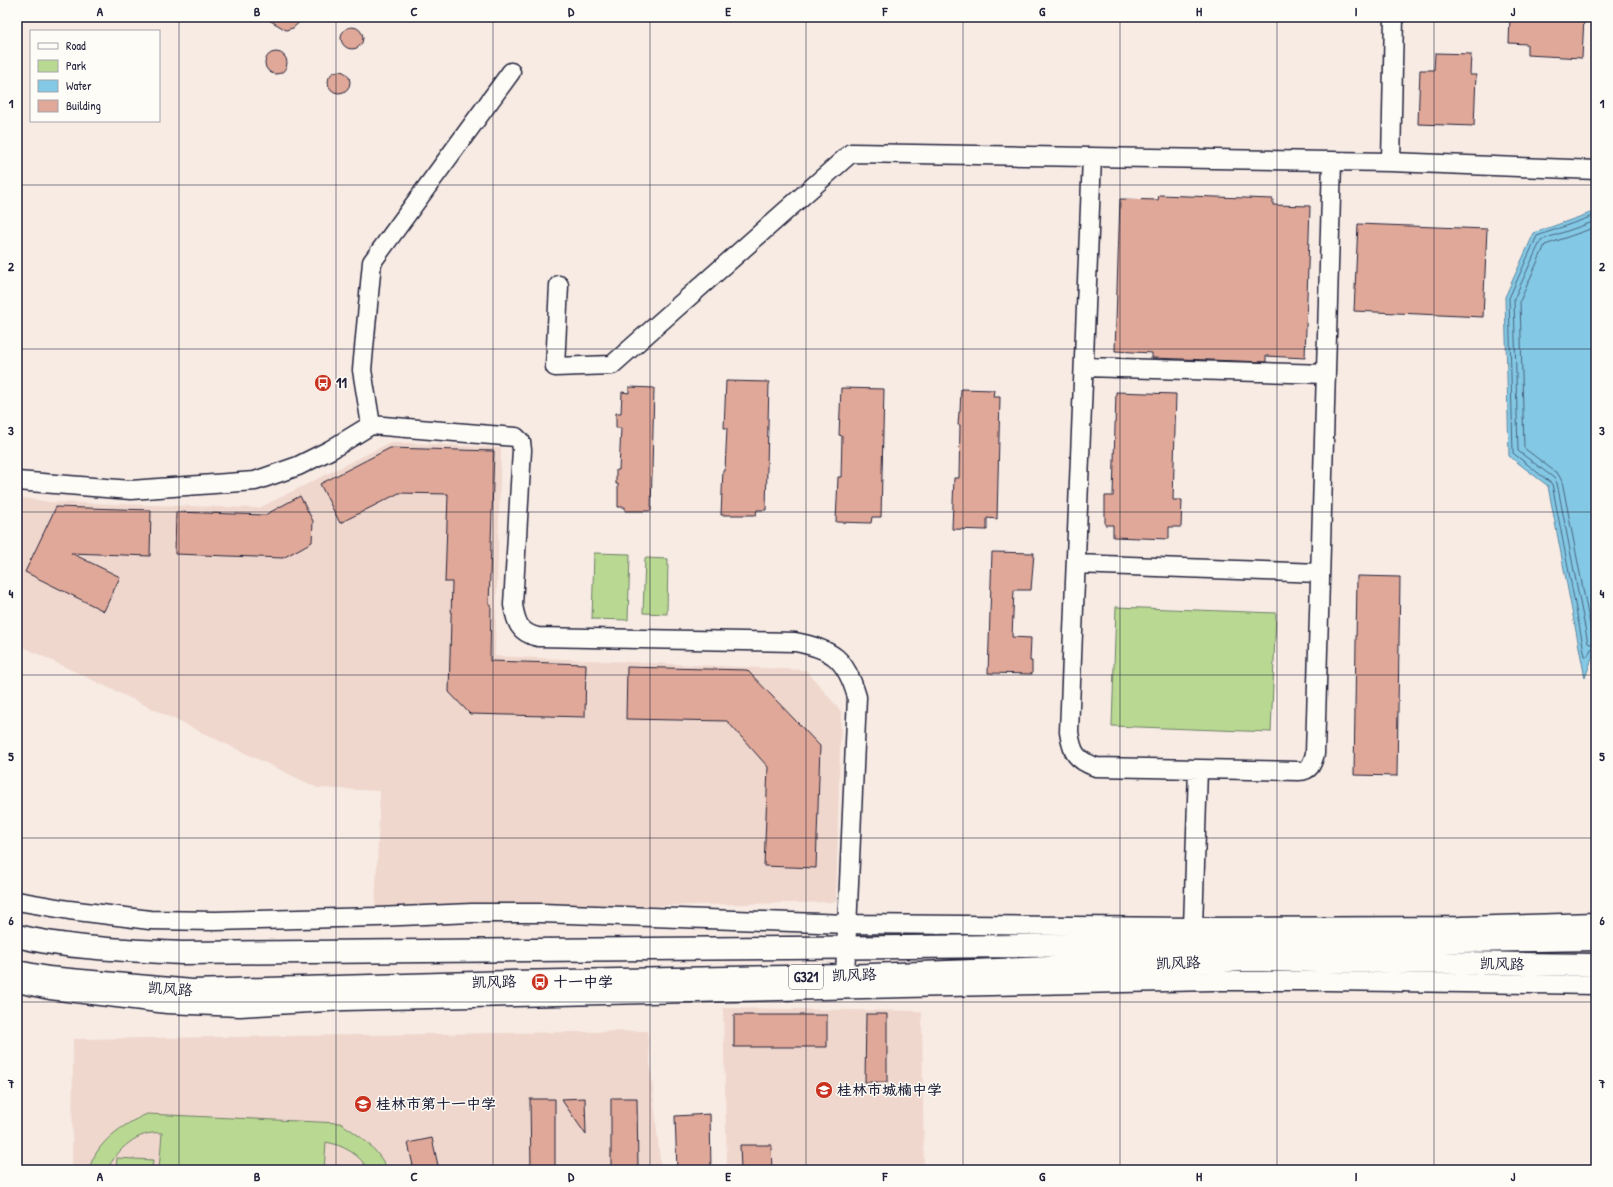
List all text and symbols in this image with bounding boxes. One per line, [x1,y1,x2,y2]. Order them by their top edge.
text: A [97,2,104,20]
text: B [254,2,261,20]
text: C [410,2,418,20]
text: D [568,2,575,20]
text: E [725,2,731,20]
text: F [882,2,889,20]
text: G [1039,2,1046,20]
text: H [1196,2,1202,20]
text: I [1354,2,1358,20]
text: J [1511,2,1516,20]
legend [30,30,160,122]
text: Road [66,37,86,54]
text: Park [66,57,86,74]
text: Water [66,77,92,94]
text: 1 [9,94,14,112]
text: 1 [1600,94,1605,112]
text: Building [66,97,101,114]
text: 2 [8,257,15,275]
text: 2 [1599,257,1606,275]
place label: 11 [336,372,347,393]
bus stop icon: 11 [313,373,333,393]
text: 3 [8,421,14,439]
text: 3 [1599,421,1605,439]
text: 4 [9,584,14,602]
text: 4 [1600,584,1605,602]
text: 5 [8,747,14,765]
text: 5 [1599,747,1605,765]
text: 6 [8,911,14,929]
text: 6 [1599,911,1605,929]
street label: 凯风路 [1155,951,1201,974]
street label: 凯风路 [1479,953,1525,974]
street label: 凯风路 [831,963,877,986]
road number: G321 [789,965,823,989]
street label: 凯风路 [471,971,517,992]
place label: 十一中学 [553,971,613,992]
bus stop icon: 十一中学 [530,972,550,992]
street label: 凯风路 [147,976,193,1001]
text: 7 [7,1074,15,1092]
text: 7 [1598,1074,1606,1092]
place label: 桂林市城楠中学 [837,1079,942,1100]
school or university icon: 桂林市城楠中学 [814,1080,834,1100]
place label: 桂林市第十一中学 [376,1093,496,1114]
school or university icon: 桂林市第十一中学 [353,1094,373,1114]
text: A [97,1167,104,1185]
text: B [254,1167,261,1185]
text: C [410,1167,418,1185]
text: D [568,1167,575,1185]
text: E [725,1167,731,1185]
text: F [882,1167,889,1185]
text: G [1039,1167,1046,1185]
text: H [1196,1167,1202,1185]
text: I [1354,1167,1358,1185]
text: J [1511,1167,1516,1185]

